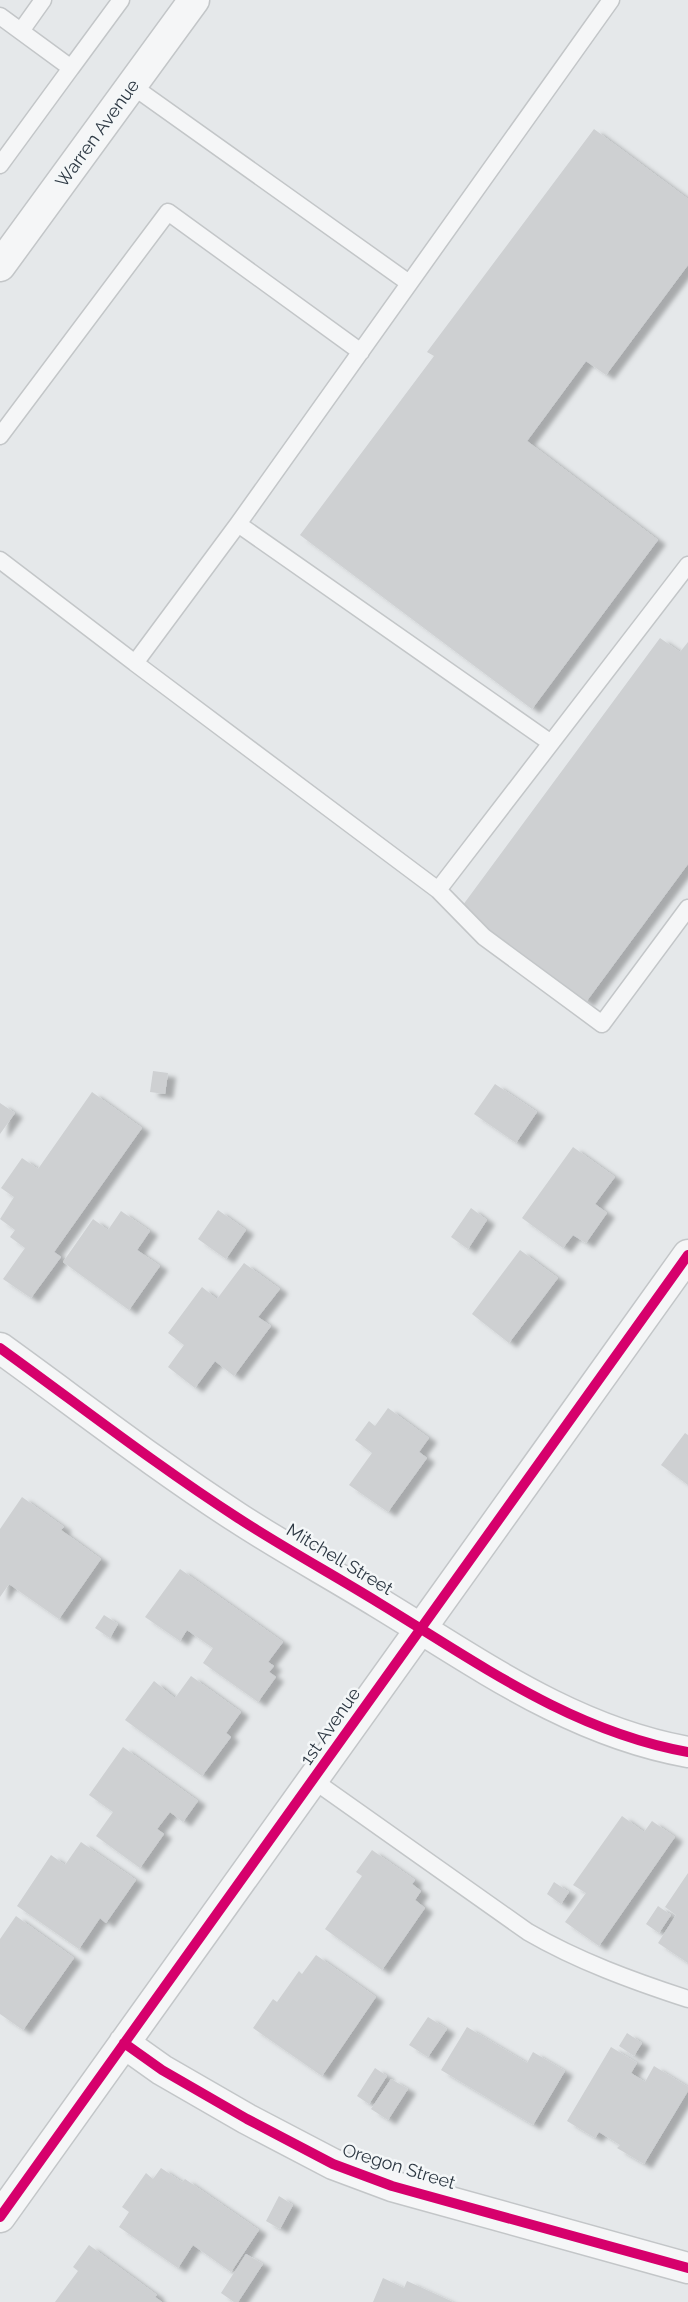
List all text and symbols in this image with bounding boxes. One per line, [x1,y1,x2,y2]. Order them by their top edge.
street label: Warren Avenue [51,75,143,191]
street label: Mitchell Street [283,1519,397,1599]
street label: 1st Avenue [296,1683,365,1769]
street label: Oregon Street [340,2139,458,2193]

